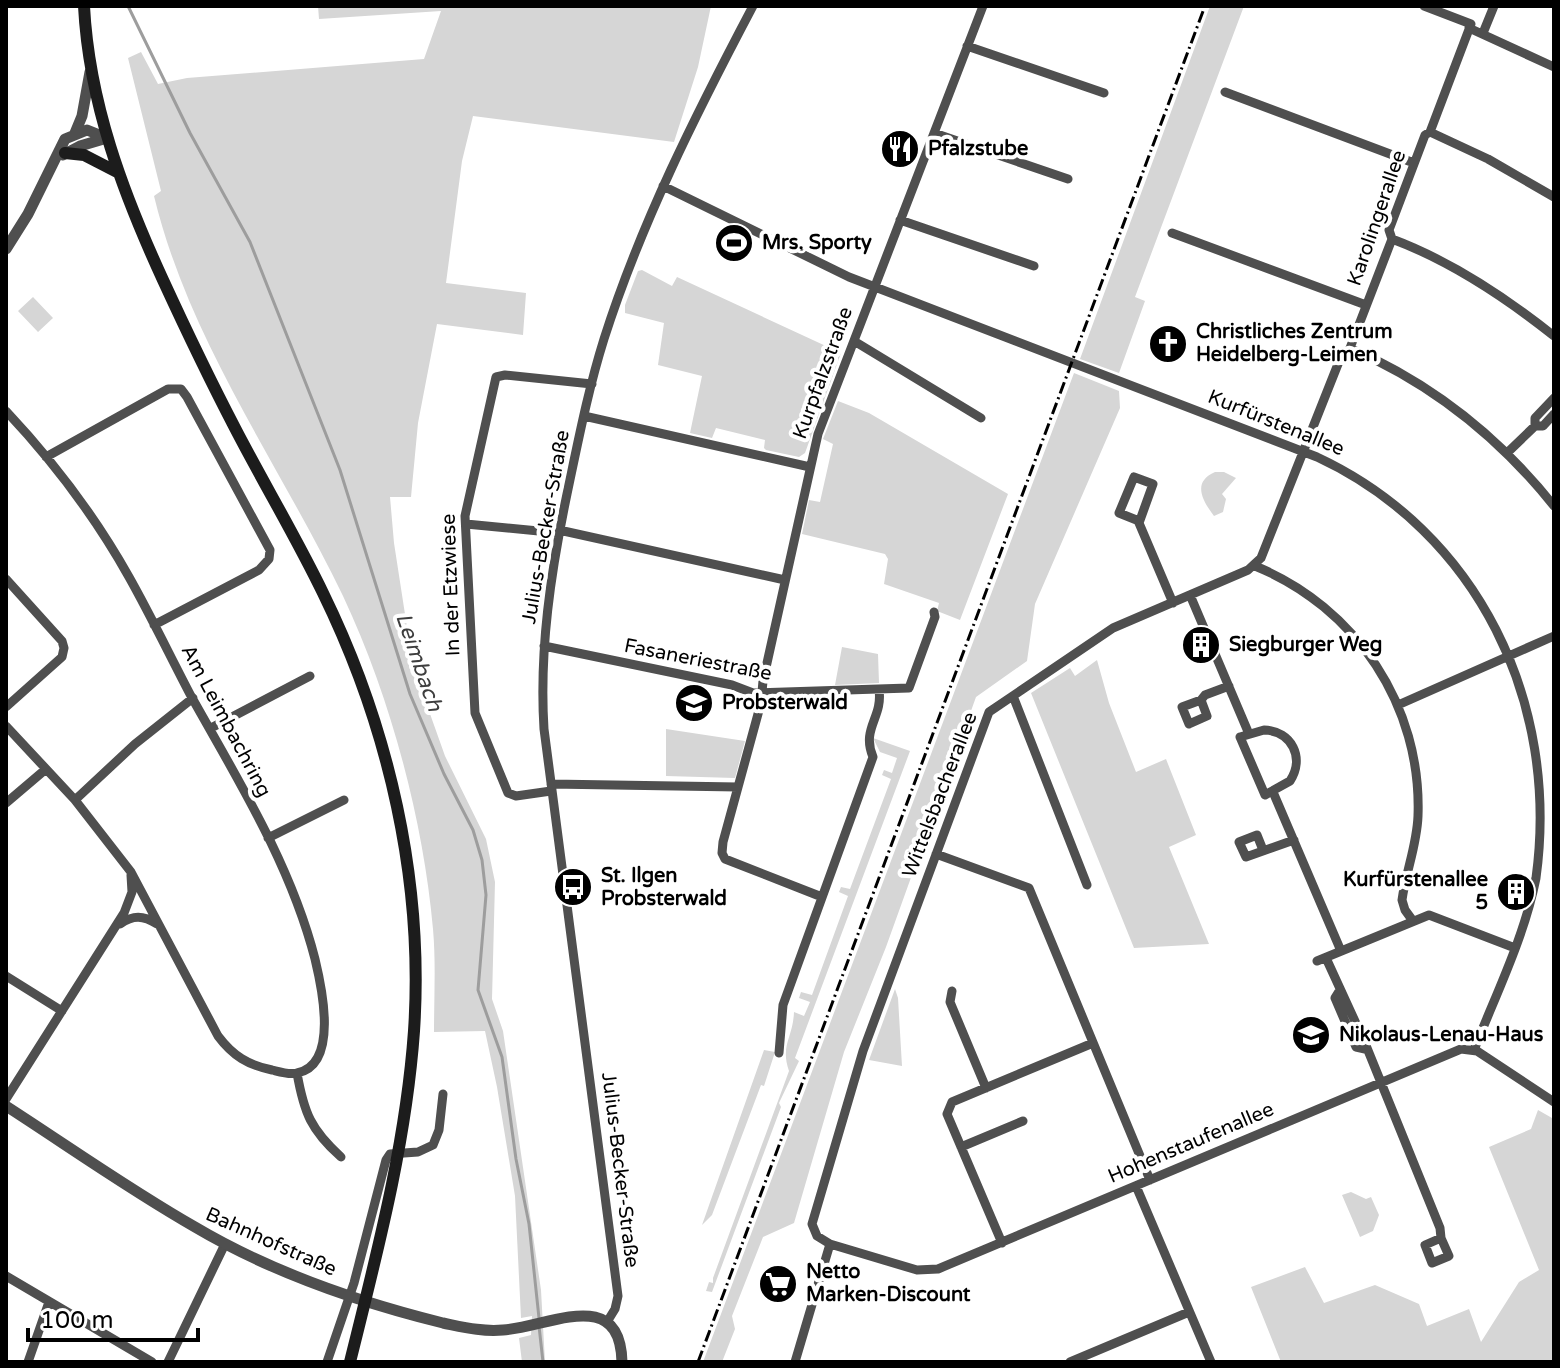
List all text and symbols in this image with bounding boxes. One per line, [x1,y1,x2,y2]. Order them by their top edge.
restaurant icon: Pfalzstube [879,128,921,170]
place label: Pfalzstube [928,137,1028,161]
street label: Karolingerallee [1343,147,1411,289]
sports icon: Mrs. Sporty [713,222,755,264]
place label: Mrs. Sporty [762,231,872,255]
street label: Kurpfalzstraße [788,304,858,442]
place label: Christliches Zentrum Heidelberg-Leimen [1196,320,1393,367]
church icon: Christliches Zentrum Heidelberg-Leimen [1147,323,1189,365]
street label: Kurfürstenallee [1204,385,1348,461]
street label: Julius-Becker-Straße [517,428,575,626]
street label: In der Etzwiese [437,513,465,657]
water label: Leimbach [390,609,448,715]
building icon: Siegburger Weg [1180,624,1222,666]
place label: Siegburger Weg [1229,633,1382,657]
street label: Fasaneriestraße [622,634,774,686]
street label: Am Leimbachring [176,641,276,801]
school or university icon: Probsterwald [673,682,715,724]
place label: Probsterwald [722,691,848,715]
street label: Wittelsbacherallee [897,709,983,881]
place label: St. Ilgen Probsterwald [601,864,727,911]
bus stop icon: St. Ilgen Probsterwald [552,866,594,908]
place label: Kurfürstenallee 5 [1343,868,1488,915]
building icon: Kurfürstenallee 5 [1495,871,1537,913]
school or university icon: Nikolaus-Lenau-Haus [1290,1014,1332,1056]
place label: Nikolaus-Lenau-Haus [1339,1023,1544,1047]
street label: Julius-Becker-Straße [596,1071,644,1269]
street label: Hohenstaufenallee [1105,1097,1277,1189]
street label: Bahnhofstraße [202,1202,340,1282]
place label: Netto Marken-Discount [806,1260,971,1307]
supermarket icon: Netto Marken-Discount [757,1263,799,1305]
scale bar [28,1292,198,1342]
text: 100 m [40,1306,114,1335]

